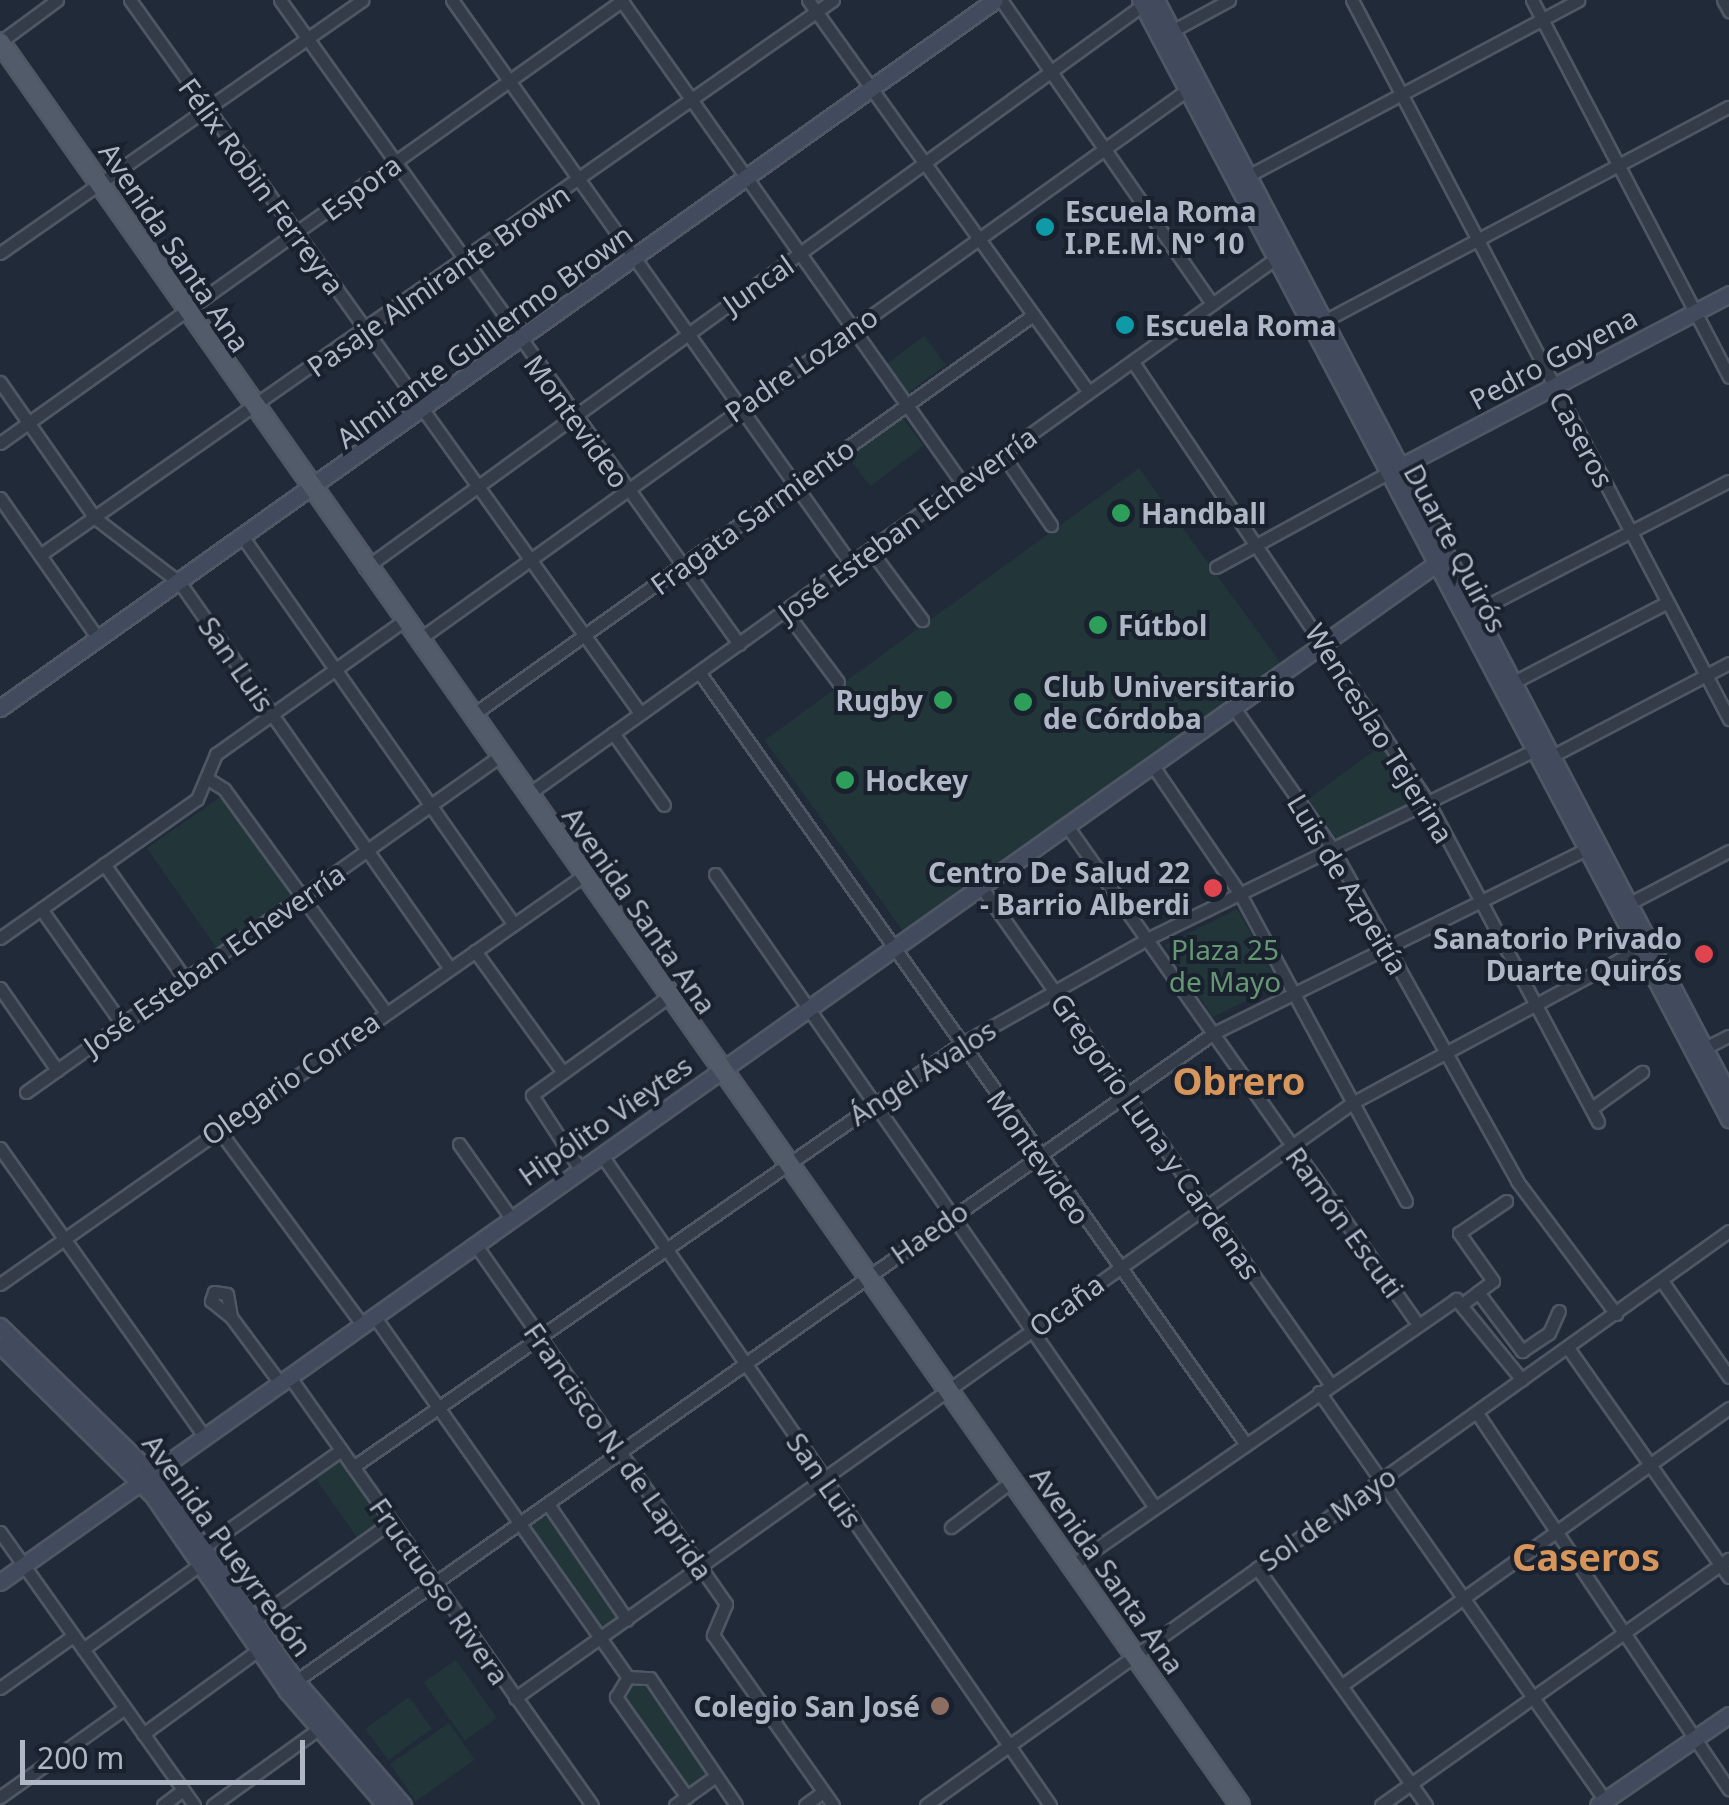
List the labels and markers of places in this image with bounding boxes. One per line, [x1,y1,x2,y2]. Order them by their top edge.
place label: Escuela Roma I.P.E.M. N° 10 [1065,194,1256,260]
marker: Escuela Roma I.P.E.M. N° 10 [1034,216,1056,238]
place label: Escuela Roma [1145,308,1336,342]
marker: Escuela Roma [1114,314,1136,336]
place label: Handball [1141,496,1266,530]
marker: Handball [1110,502,1132,524]
place label: Fútbol [1118,608,1207,642]
marker: Fútbol [1087,614,1109,636]
place label: Club Universitario de Córdoba [1043,669,1295,735]
place label: Rugby [836,683,923,717]
marker: Rugby [932,689,954,711]
marker: Club Universitario de Córdoba [1012,691,1034,713]
place label: Hockey [865,763,968,797]
marker: Hockey [834,769,856,791]
place label: Centro De Salud 22 - Barrio Alberdi [928,855,1190,921]
marker: Centro De Salud 22 - Barrio Alberdi [1200,875,1226,901]
place label: Sanatorio Privado Duarte Quirós [1433,921,1682,987]
marker: Sanatorio Privado Duarte Quirós [1691,941,1717,967]
place label: Colegio San José [693,1689,920,1723]
marker: Colegio San José [929,1695,951,1717]

